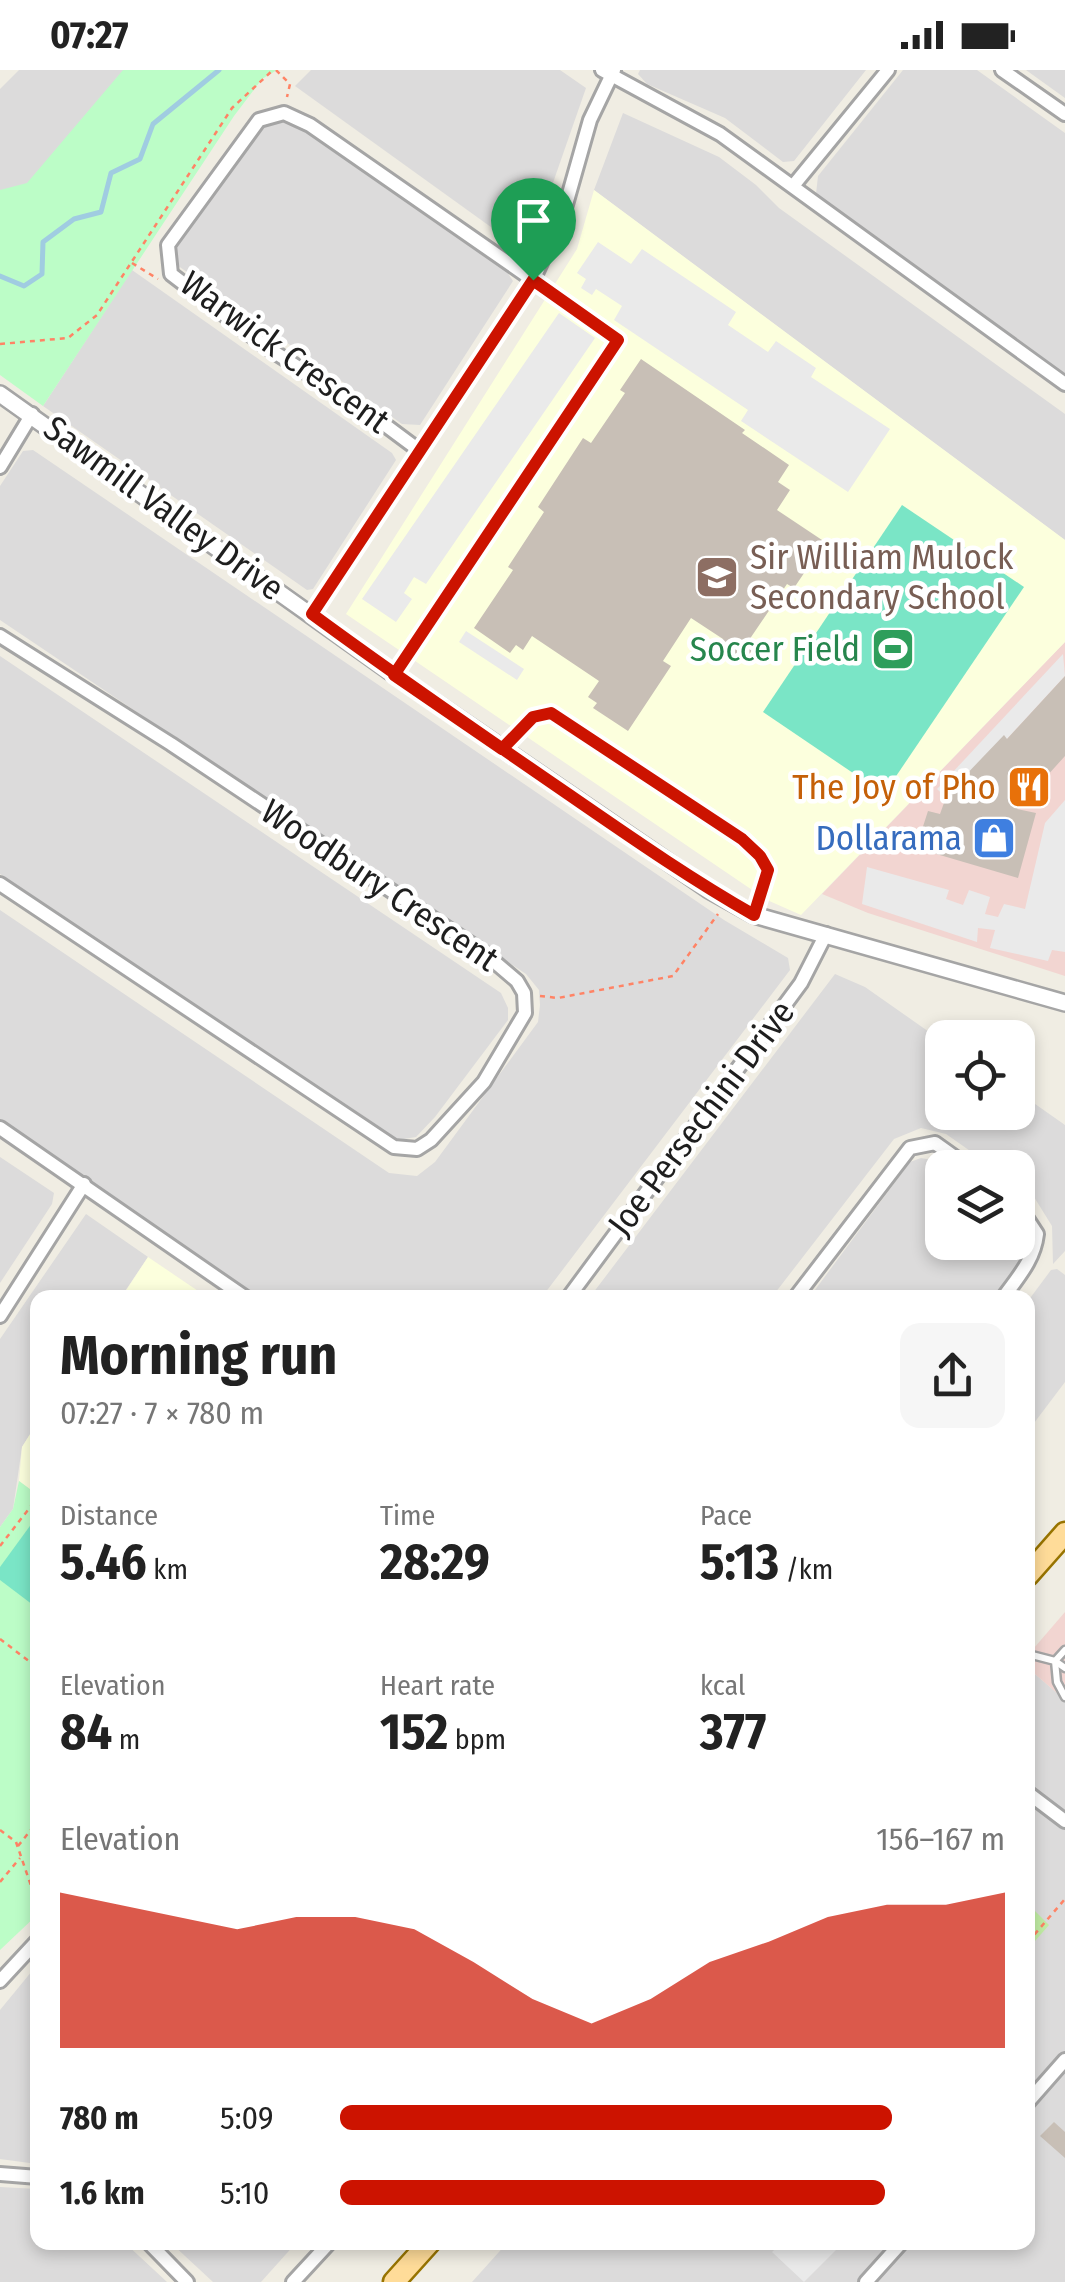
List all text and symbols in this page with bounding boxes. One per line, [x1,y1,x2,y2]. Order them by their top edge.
text: 07:27 [50,12,129,58]
pin [491,178,576,281]
icon: arrive [506,193,561,248]
street label: Warwick Crescent [172,262,398,442]
street label: Sawmill Valley Drive [36,407,292,609]
place label: Sir William Mulock Secondary School [750,536,1014,618]
school or university icon: Sir William Mulock Secondary School [694,554,740,600]
sports icon: Soccer Field [870,626,916,672]
place label: Soccer Field [690,628,860,670]
restaurant icon: The Joy of Pho [1006,764,1052,810]
place label: The Joy of Pho [792,766,996,808]
street label: Woodbury Crescent [254,790,507,980]
shop icon: Dollarama [971,815,1017,861]
place label: Dollarama [815,817,962,859]
street label: Joe Persechini Drive [599,992,803,1244]
map controls [925,1020,1035,1260]
button: locate [925,1020,1035,1130]
button: layers [925,1150,1035,1260]
text: Morning run [60,1323,337,1389]
button: share [900,1323,1005,1428]
text: 07:27 · 7 × 780 m [60,1394,264,1432]
text: Distance [60,1499,158,1532]
text: Time [380,1499,435,1532]
text: Pace [700,1499,752,1532]
text: 5.46 [60,1532,147,1592]
text: 28:29 [380,1532,490,1592]
text: 5:13 [700,1532,779,1592]
text: km [147,1553,188,1586]
text: /km [779,1553,833,1586]
text: Elevation [60,1669,165,1702]
text: Heart rate [380,1669,495,1702]
text: kcal [700,1669,745,1702]
text: 84 [60,1702,112,1762]
text: 152 [380,1702,448,1762]
text: 377 [700,1702,766,1762]
text: m [112,1723,140,1756]
text: bpm [448,1723,506,1756]
text: Elevation [60,1820,180,1858]
text: 156–167 m [876,1820,1005,1858]
text: 780 m [60,2099,139,2137]
text: 5:09 [220,2099,273,2137]
text: 1.6 km [60,2174,145,2212]
text: 5:10 [220,2174,269,2212]

